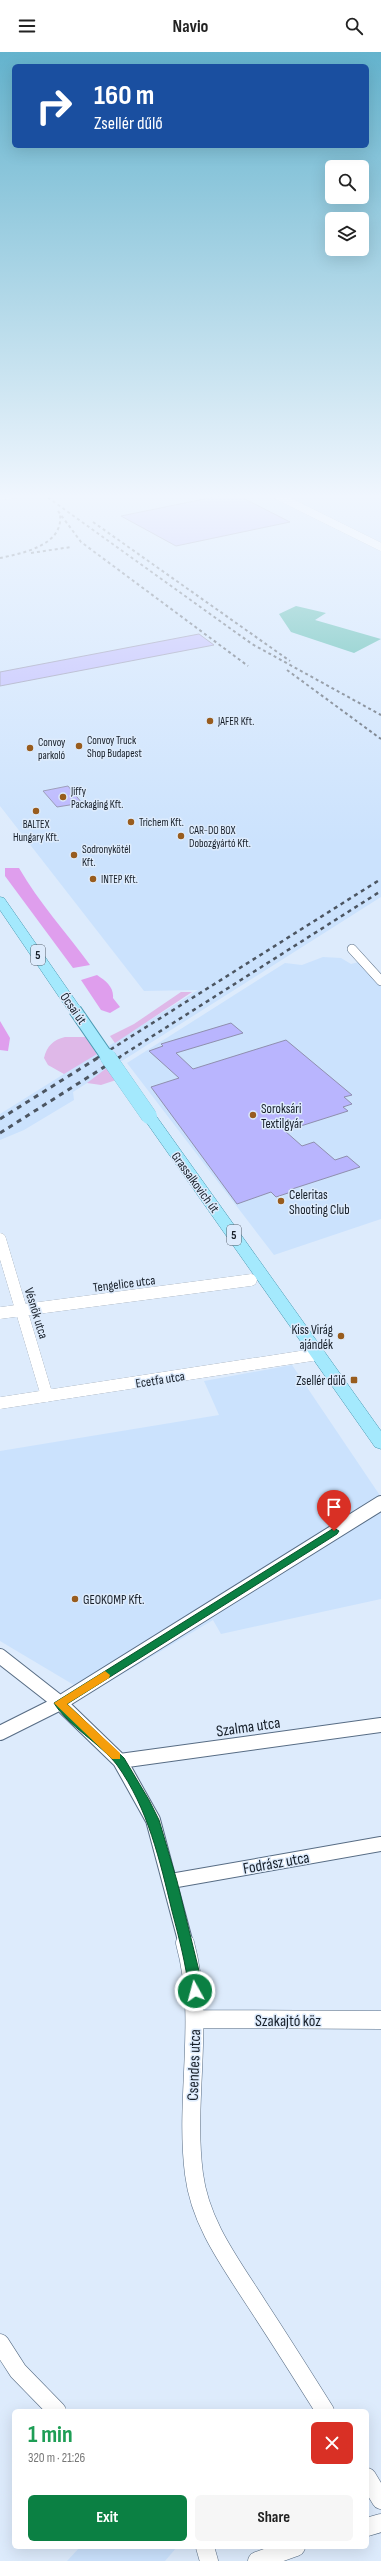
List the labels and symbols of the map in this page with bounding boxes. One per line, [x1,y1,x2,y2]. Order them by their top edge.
place label: JAFER Kft. [217,715,254,728]
marker: JAFER Kft. [205,716,215,726]
place label: Convoy Truck Shop Budapest [87,734,143,760]
place label: Convoy parkoló [38,736,66,762]
marker: Convoy Truck Shop Budapest [74,741,84,751]
marker: Convoy parkoló [25,743,35,753]
place label: Jiffy Packaging Kft. [70,785,123,811]
marker: Jiffy Packaging Kft. [58,792,68,802]
marker: BALTEX Hungary Kft. [31,806,41,816]
place label: Trichem Kft. [139,816,184,829]
marker: Trichem Kft. [126,817,136,827]
place label: BALTEX Hungary Kft. [13,818,59,844]
place label: CAR-DO BOX Dobozgyártó Kft. [189,824,251,850]
marker: CAR-DO BOX Dobozgyártó Kft. [176,831,186,841]
place label: Sodronykötél Kft. [82,843,131,869]
marker: Sodronykötél Kft. [69,850,79,860]
place label: INTEP Kft. [101,873,138,886]
marker: INTEP Kft. [88,874,98,884]
road number: 5 [31,945,45,965]
street label: Ócsai út [57,990,90,1028]
place label: Soroksári Textilgyár [261,1101,303,1132]
marker: Soroksári Textilgyár [248,1110,258,1120]
street label: Grassalkovich út [168,1149,223,1216]
place label: Celeritas Shooting Club [289,1187,350,1218]
marker: Celeritas Shooting Club [276,1196,286,1206]
road number: 5 [227,1225,241,1245]
street label: Tengelice utca [92,1272,156,1296]
street label: Vésnök utca [21,1286,51,1341]
place label: Kiss Virág ajándék [291,1322,333,1353]
marker: Kiss Virág ajándék [336,1331,346,1341]
street label: Ecetfa utca [134,1368,186,1392]
place label: Zsellér dűlő [296,1373,346,1389]
marker: Zsellér dűlő [349,1375,359,1385]
pin [317,1490,351,1531]
place label: GEOKOMP Kft. [83,1592,145,1608]
marker: GEOKOMP Kft. [70,1594,80,1604]
street label: Szalma utca [215,1714,281,1741]
street label: Fodrász utca [241,1848,311,1879]
position arrow [174,1970,216,2012]
street label: Szakajtó köz [255,2012,321,2031]
street label: Csendes utca [184,2029,205,2101]

